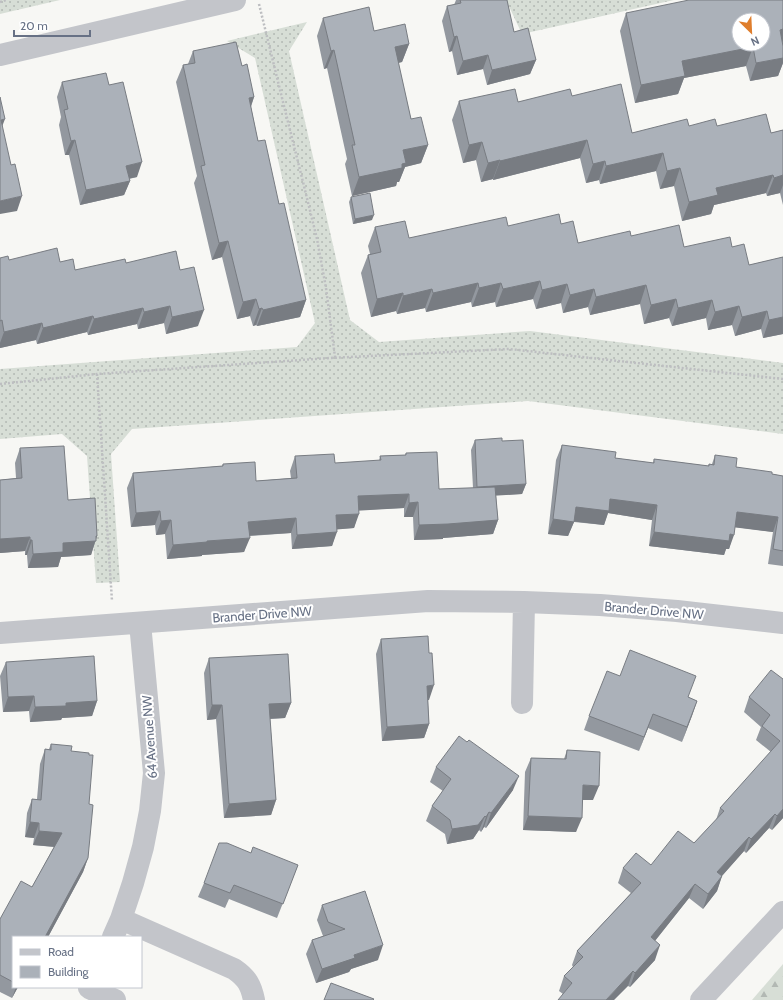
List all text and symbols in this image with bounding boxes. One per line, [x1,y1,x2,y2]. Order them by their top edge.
scale bar [14,12,90,38]
north arrow [731,12,771,52]
text: 20 m [20,18,48,33]
text: N [749,33,761,49]
street label: Brander Drive NW [604,598,705,622]
street label: Brander Drive NW [212,602,313,625]
street label: 64 Avenue NW [138,694,160,779]
legend [12,936,142,988]
text: Road [48,944,74,959]
text: Building [48,964,90,979]

